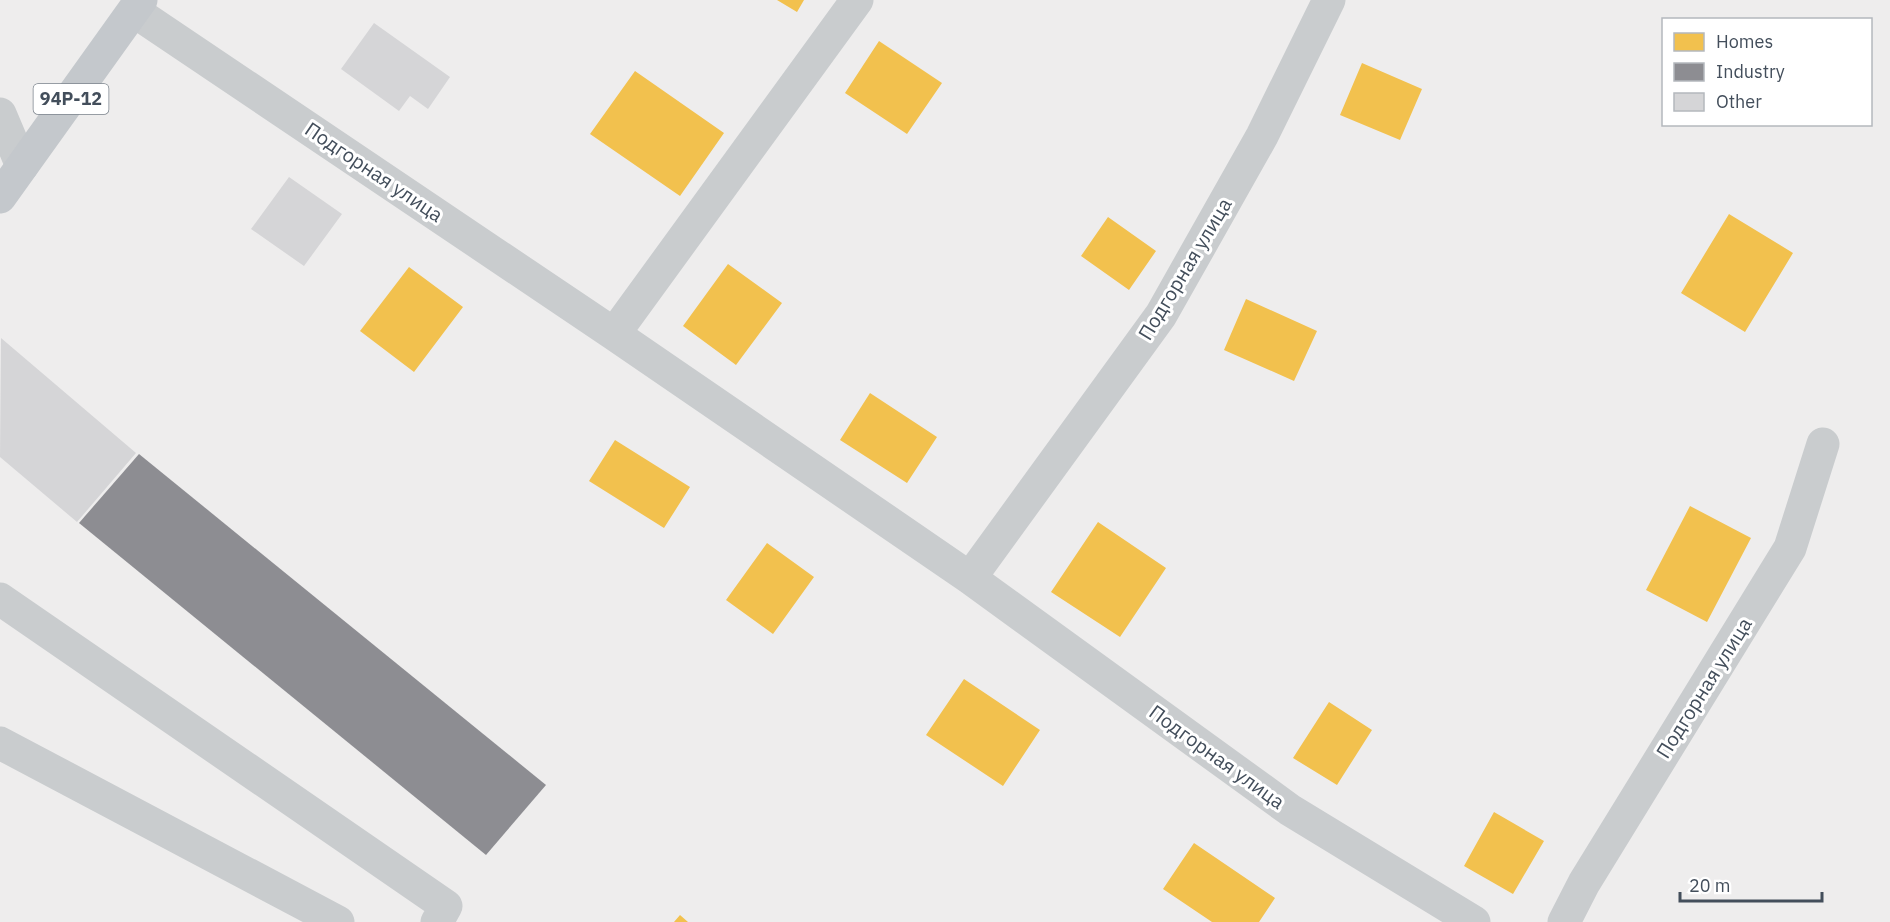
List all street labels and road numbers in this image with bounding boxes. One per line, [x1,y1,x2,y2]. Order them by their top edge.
road number: 94Р-12 [34,84,109,114]
street label: Подгорная улица [300,115,449,228]
street label: Подгорная улица [1131,192,1238,345]
street label: Подгорная улица [1649,612,1758,763]
street label: Подгорная улица [1144,698,1291,815]

